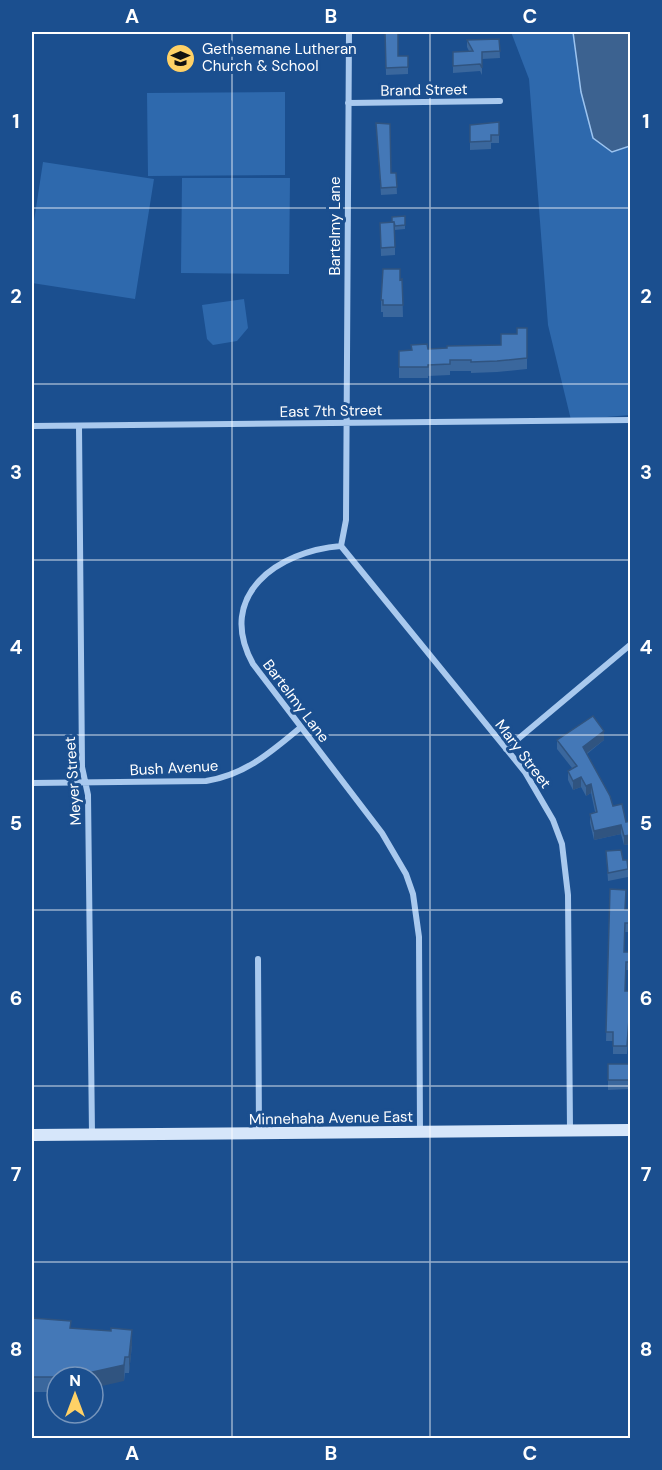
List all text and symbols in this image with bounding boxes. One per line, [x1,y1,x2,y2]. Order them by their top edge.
text: A [125,3,139,29]
text: B [325,3,337,29]
text: C [523,3,537,29]
place label: Gethsemane Lutheran Church & School [202,39,357,76]
school or university icon: Gethsemane Lutheran Church & School [165,42,197,74]
street label: Brand Street [380,79,468,101]
text: 1 [12,108,20,134]
text: 1 [642,108,650,134]
street label: Bartelmy Lane [325,177,345,275]
text: 2 [10,283,22,309]
text: 2 [640,283,652,309]
street label: East 7th Street [279,400,383,422]
text: 3 [10,459,22,485]
text: 3 [640,459,652,485]
text: 4 [10,634,23,660]
text: 4 [640,634,653,660]
street label: Bartelmy Lane [258,655,334,747]
street label: Mary Street [491,716,555,793]
street label: Meyer Street [60,736,86,826]
street label: Bush Avenue [129,756,219,780]
text: 5 [10,810,22,836]
text: 5 [640,810,652,836]
text: 6 [10,985,22,1011]
text: 6 [640,985,652,1011]
street label: Minnehaha Avenue East [249,1107,413,1129]
text: 7 [11,1161,22,1187]
text: 7 [641,1161,652,1187]
text: 8 [10,1336,22,1362]
text: 8 [640,1336,652,1362]
north arrow [45,1365,105,1425]
text: N [69,1370,81,1391]
text: A [125,1440,139,1466]
text: B [325,1440,337,1466]
text: C [523,1440,537,1466]

